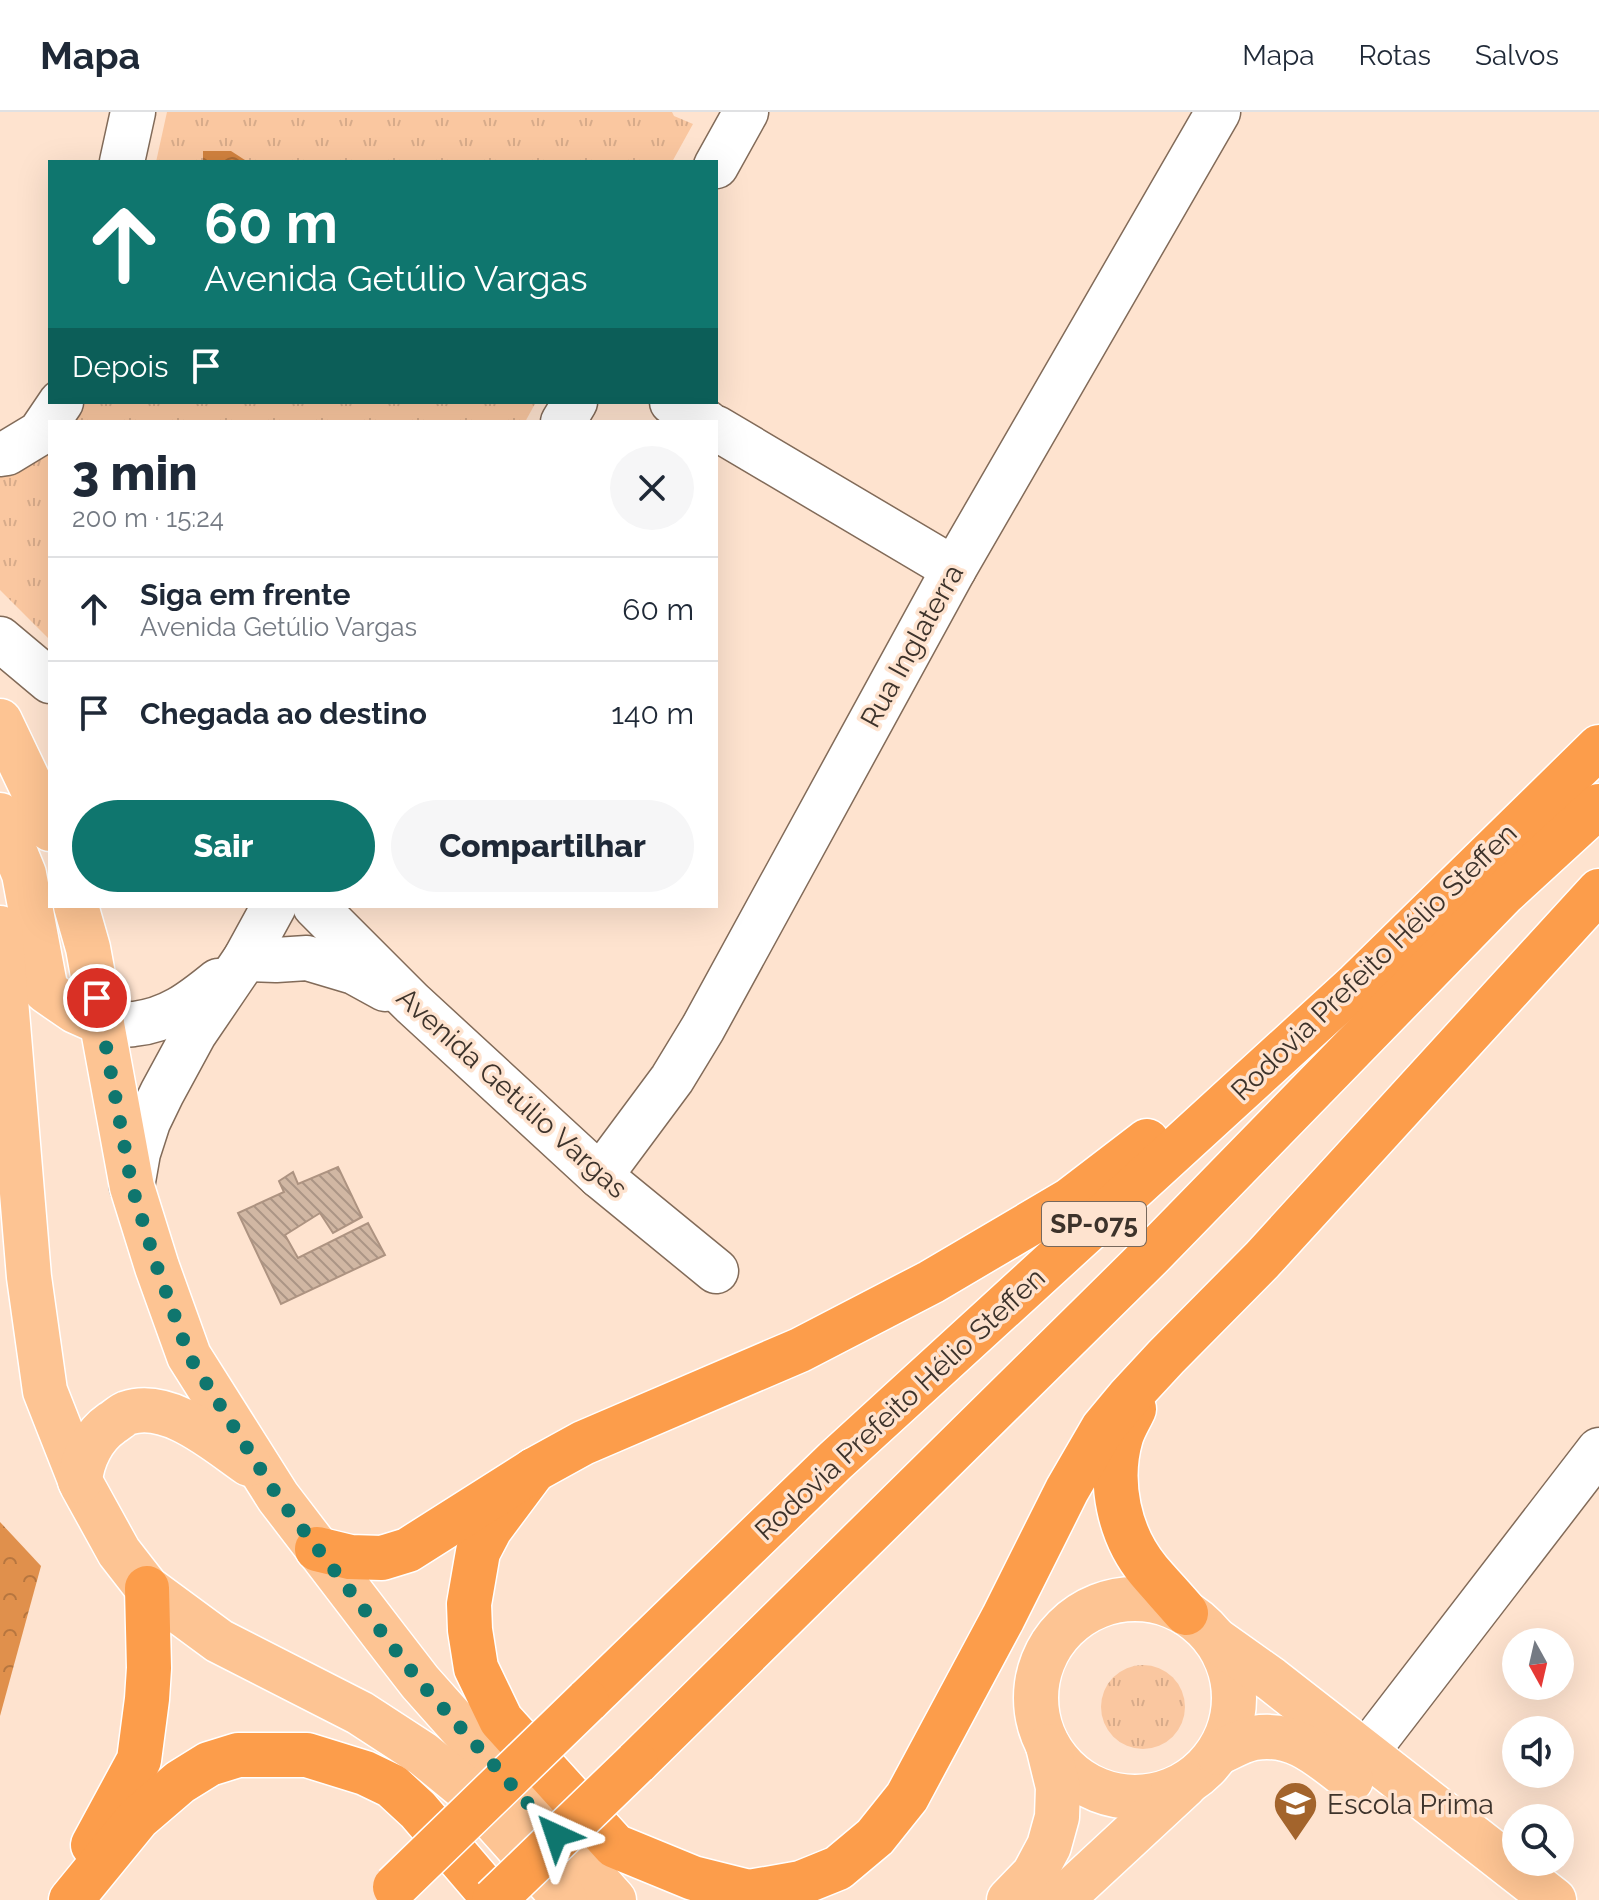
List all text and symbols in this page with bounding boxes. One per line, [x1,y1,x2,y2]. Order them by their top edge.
text: Mapa [40,33,140,78]
text: Mapa [1242,39,1315,72]
text: Rotas [1359,39,1431,72]
text: Salvos [1475,39,1559,72]
text: 60 m [204,190,338,256]
icon: ahead [72,192,176,296]
text: Avenida Getúlio Vargas [204,257,588,299]
icon: arrive [184,344,228,388]
text: Depois [72,349,168,384]
text: 3 min [72,445,198,501]
button: close [610,446,694,530]
text: 200 m · 15:24 [72,503,224,533]
street label: Rua Inglaterra [854,559,970,733]
text: Siga em frente [140,577,350,612]
icon: ahead [72,587,116,631]
text: 60 m [622,592,694,627]
text: Avenida Getúlio Vargas [140,612,417,642]
icon: arrive [72,691,116,735]
text: Chegada ao destino [140,696,427,731]
text: 140 m [611,696,694,731]
button: Sair [72,800,375,892]
button: Compartilhar [391,800,694,892]
street label: Rodovia Prefeito Hélio Steffen [1224,817,1524,1107]
pin [63,964,131,1032]
icon: arrive [75,976,119,1020]
street label: Avenida Getúlio Vargas [390,981,634,1205]
road number: SP-075 [1042,1202,1146,1246]
street label: Rodovia Prefeito Hélio Steffen [748,1261,1052,1547]
north arrow [1502,1628,1574,1700]
map controls [1502,1628,1574,1876]
button: sound [1502,1716,1574,1788]
school or university icon: Escola Prima [1272,1780,1320,1843]
place label: Escola Prima [1327,1788,1494,1821]
position arrow [514,1793,598,1877]
button: search [1502,1804,1574,1876]

